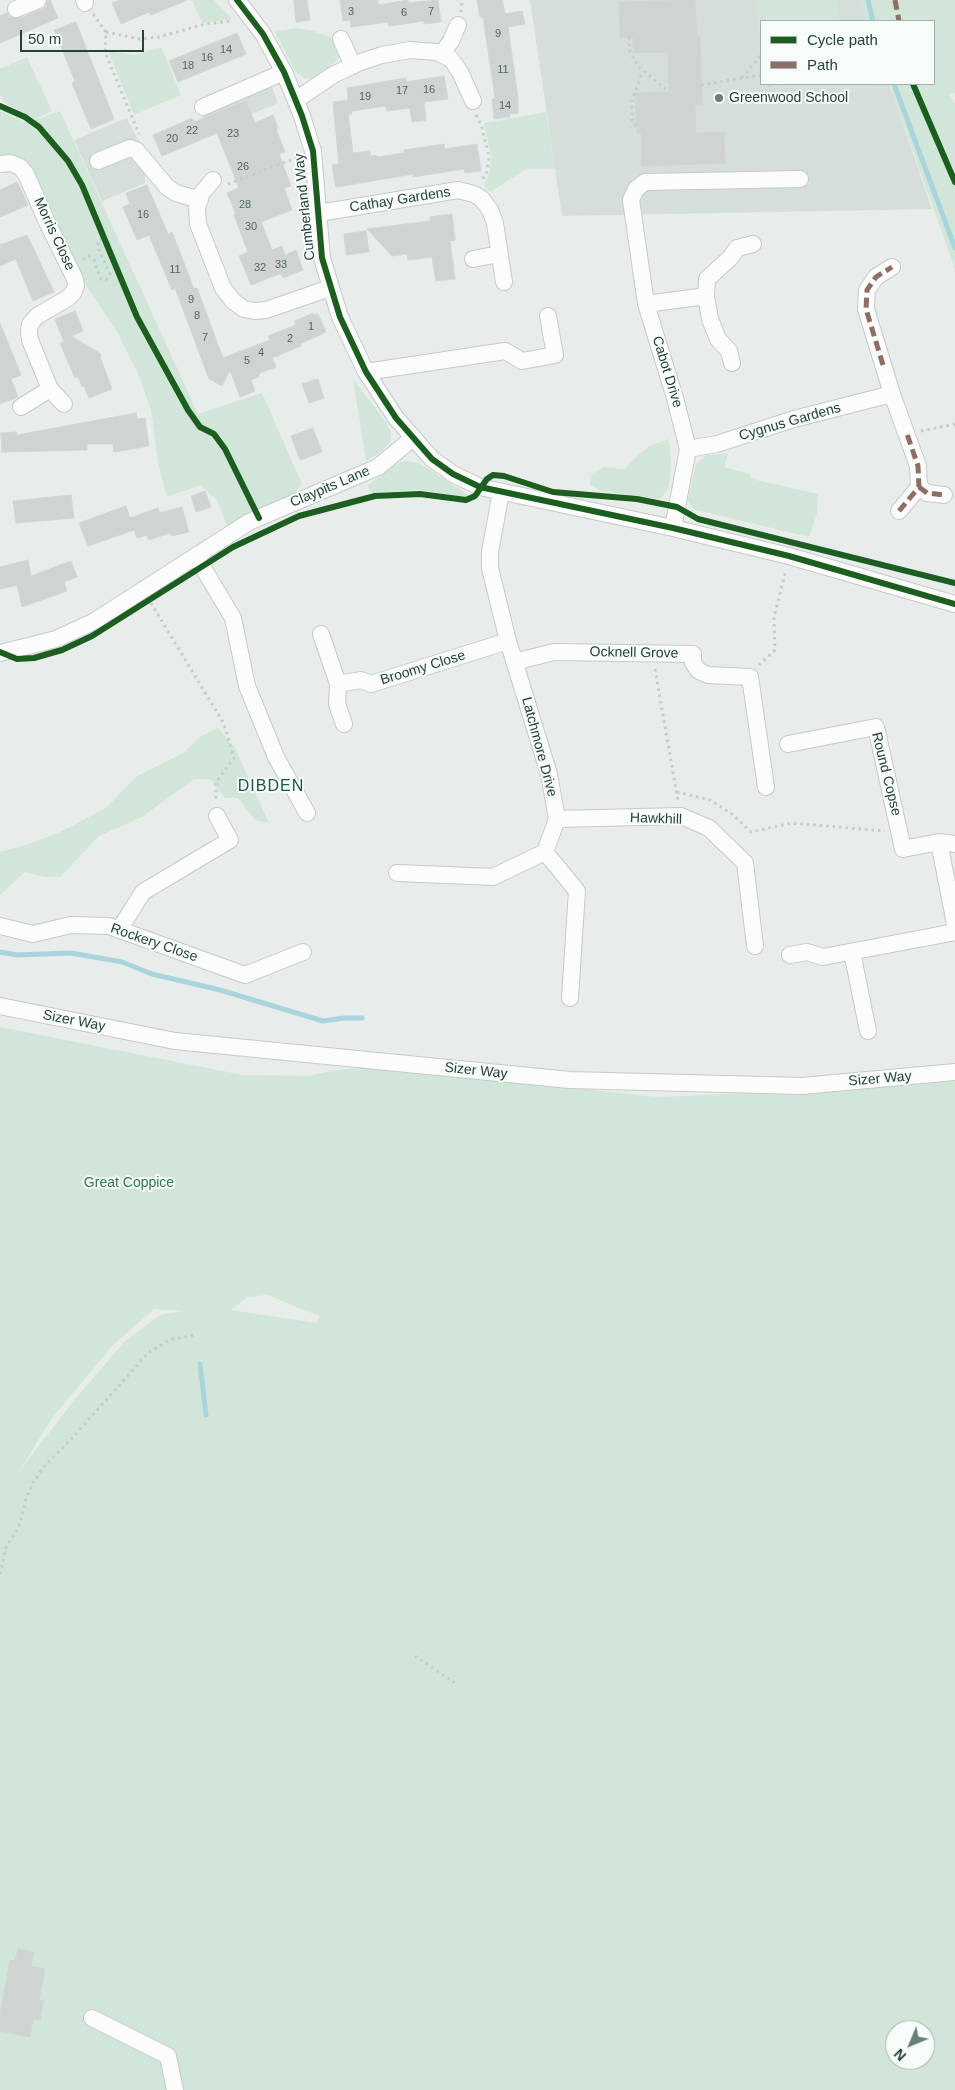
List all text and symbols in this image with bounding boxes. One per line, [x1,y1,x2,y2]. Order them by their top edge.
house number: 3 [348,5,354,19]
house number: 7 [428,5,434,19]
house number: 6 [401,6,407,20]
scale bar [22,20,146,52]
legend [760,20,935,85]
house number: 9 [495,27,501,41]
text: 50 m [28,30,61,47]
text: Cycle path [807,31,878,48]
house number: 14 [220,43,232,57]
house number: 16 [201,51,213,65]
text: Path [807,56,838,73]
house number: 18 [182,59,194,73]
house number: 11 [497,63,509,77]
house number: 16 [423,83,435,97]
house number: 17 [396,84,408,98]
house number: 19 [359,90,371,104]
place label: Greenwood School [729,90,848,106]
marker: Greenwood School [713,92,725,104]
house number: 14 [499,99,511,113]
house number: 22 [186,124,198,138]
house number: 23 [227,127,239,141]
house number: 20 [166,132,178,146]
street label: Cumberland Way [291,153,319,261]
house number: 26 [237,160,249,174]
street label: Cathay Gardens [348,184,452,216]
street label: Morris Close [30,195,78,273]
house number: 28 [239,198,251,212]
house number: 16 [137,208,149,222]
house number: 30 [245,220,257,234]
house number: 33 [275,258,287,272]
house number: 32 [254,261,266,275]
house number: 11 [169,263,181,277]
house number: 9 [188,293,194,307]
house number: 8 [194,309,200,323]
house number: 1 [308,320,314,334]
house number: 7 [202,331,208,345]
house number: 2 [287,332,293,346]
street label: Cabot Drive [648,334,686,410]
house number: 4 [258,346,264,360]
house number: 5 [244,354,250,368]
street label: Cygnus Gardens [737,399,843,445]
street label: Claypits Lane [288,463,372,511]
street label: Ocknell Grove [590,644,678,662]
street label: Broomy Close [379,647,467,689]
street label: Latchmore Drive [518,695,560,799]
street label: Round Copse [867,730,905,818]
district label: DIBDEN [237,777,305,797]
street label: Hawkhill [630,810,682,828]
street label: Rockery Close [108,920,200,966]
street label: Sizer Way [41,1007,107,1035]
street label: Sizer Way [444,1059,508,1083]
street label: Sizer Way [848,1068,912,1090]
park label: Great Coppice [84,1175,174,1191]
north arrow [885,2020,935,2070]
text: N [891,2046,909,2064]

